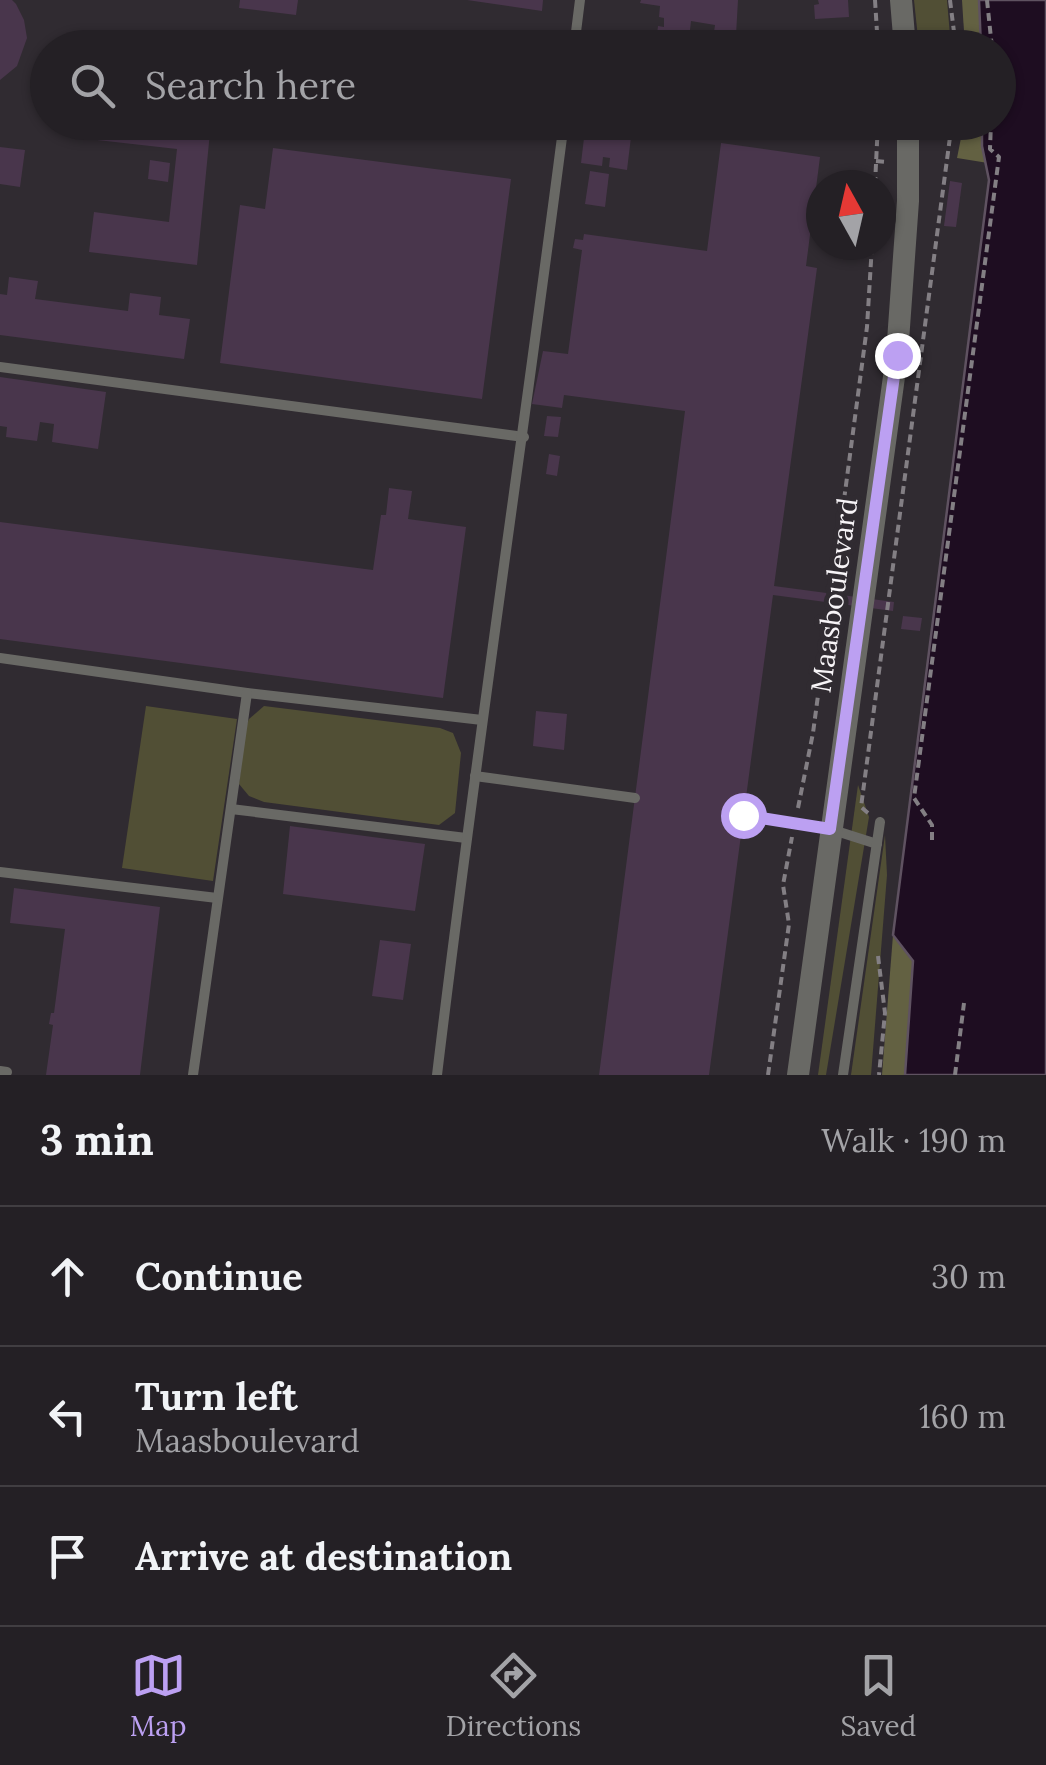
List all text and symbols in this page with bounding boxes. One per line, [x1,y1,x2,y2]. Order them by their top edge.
search box [30,30,1016,140]
icon: search [65,58,120,113]
text: Search here [145,61,356,109]
north arrow [806,170,896,260]
route end [875,333,921,379]
street label: Maasboulevard [802,495,866,695]
route start [721,793,767,839]
text: 3 min [40,1113,154,1167]
text: Walk · 190 m [821,1120,1006,1161]
icon: ahead [40,1249,95,1304]
text: Continue [135,1252,303,1300]
text: 30 m [931,1256,1006,1297]
text: Turn left [135,1372,298,1420]
icon: left [40,1389,95,1444]
text: 160 m [919,1396,1006,1437]
text: Maasboulevard [135,1420,360,1461]
icon: arrive [40,1529,95,1584]
text: Arrive at destination [135,1532,512,1580]
tab: Map [130,1648,187,1744]
tab: Directions [446,1648,581,1744]
tab: Saved [841,1648,916,1744]

